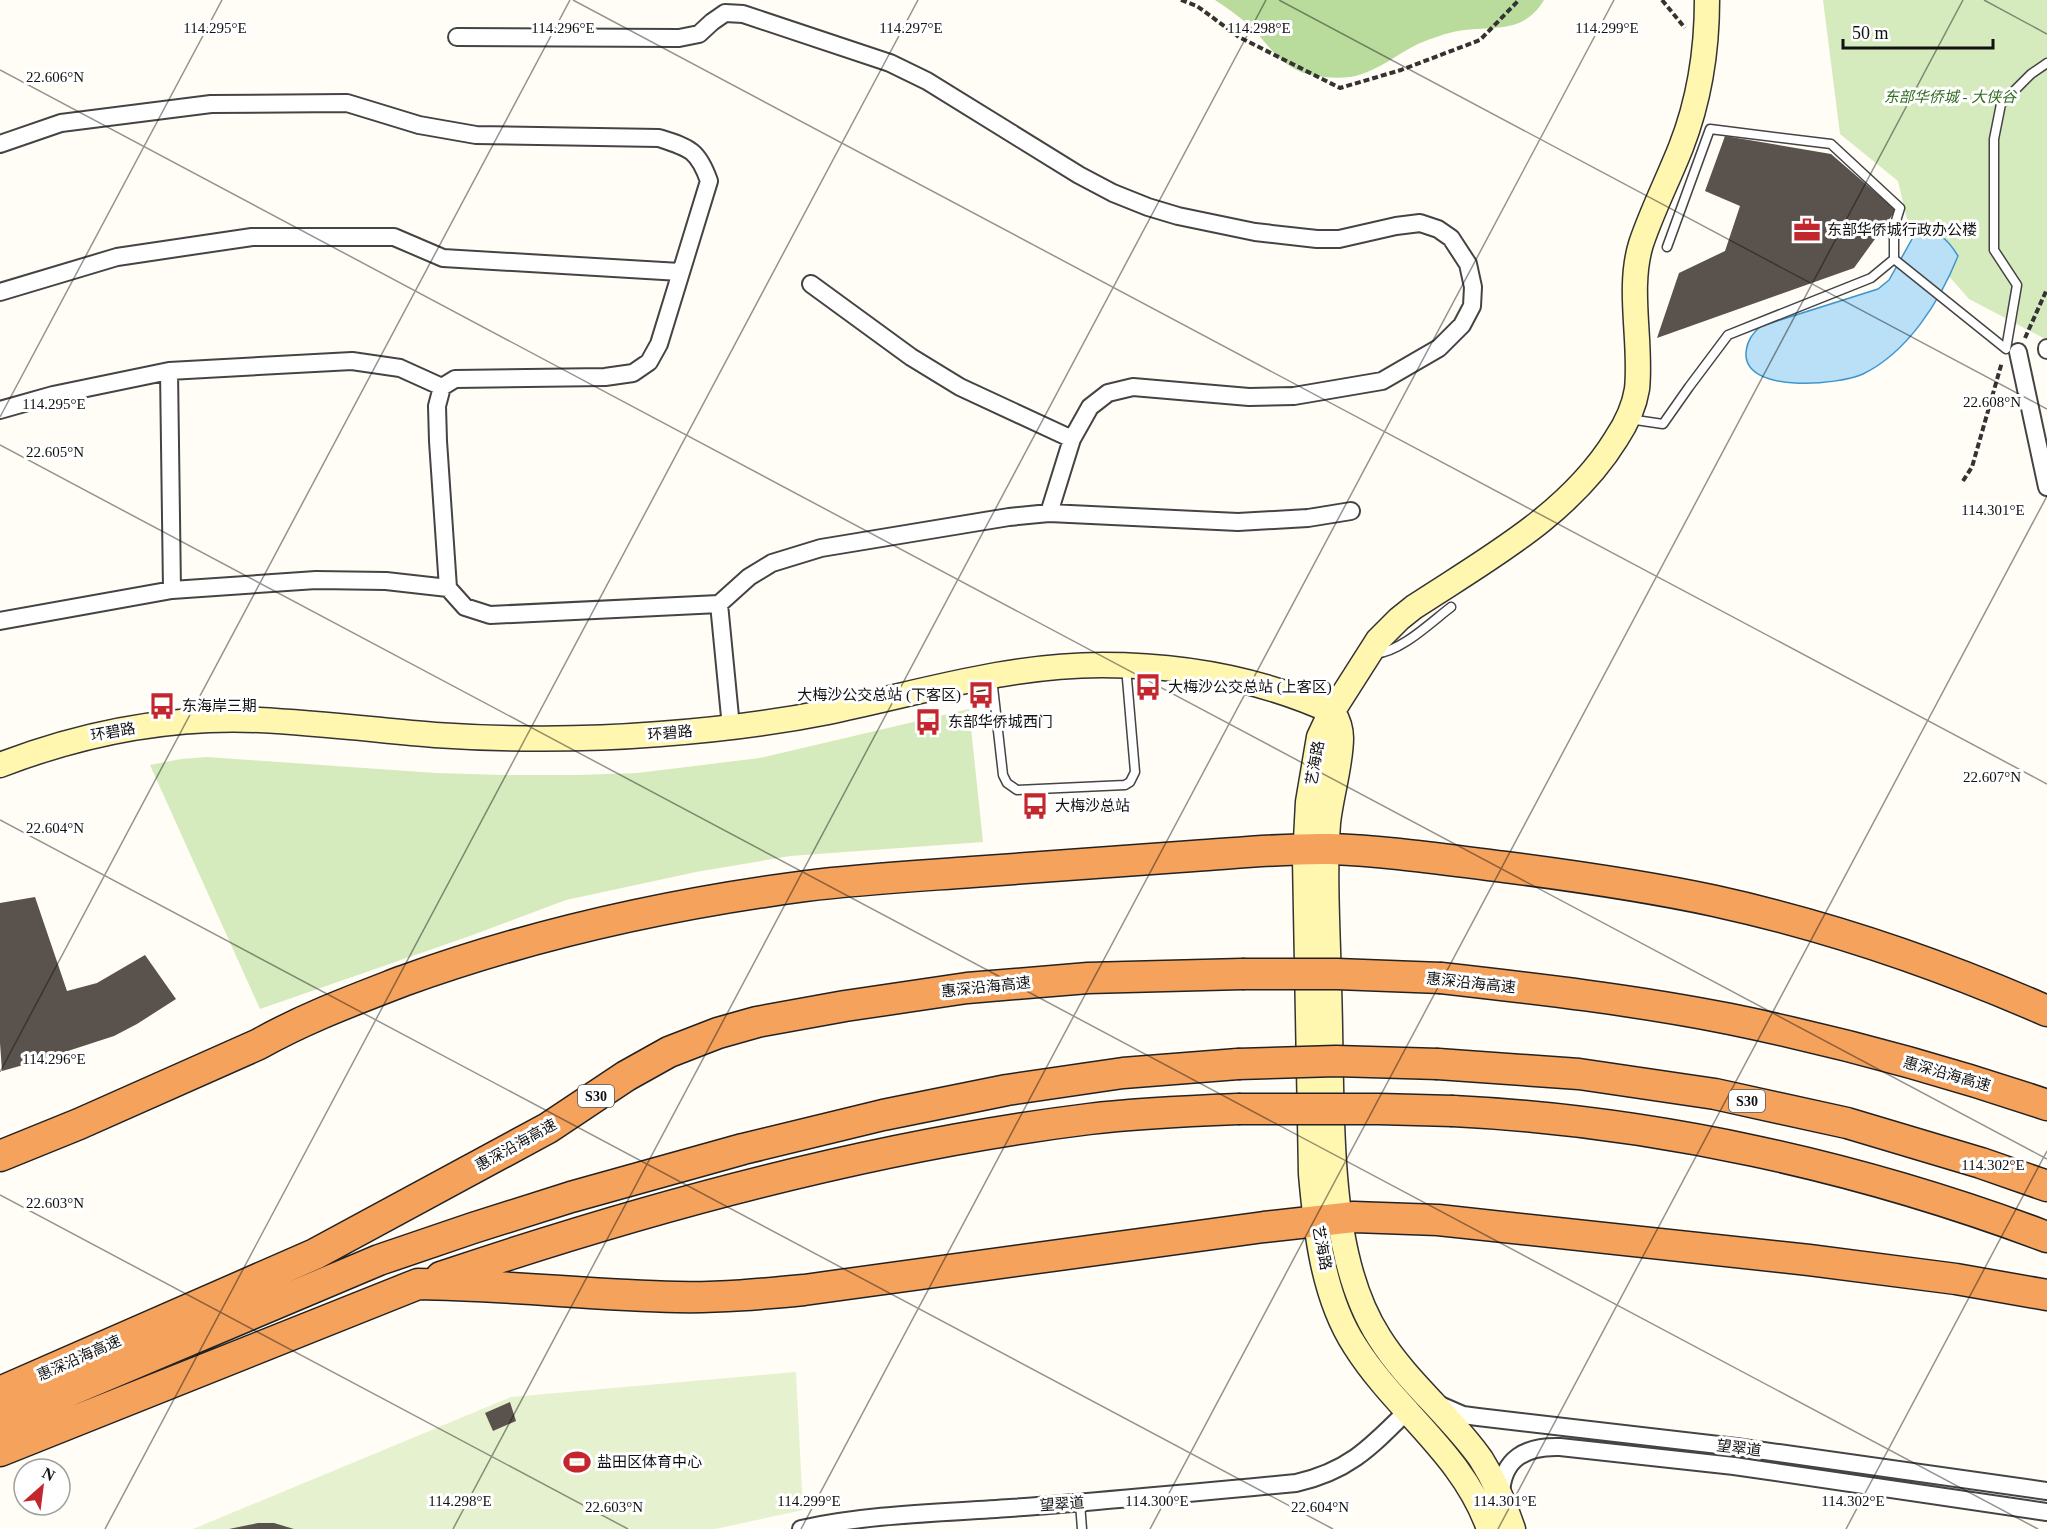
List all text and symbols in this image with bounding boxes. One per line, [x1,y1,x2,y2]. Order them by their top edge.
scale bar [1843,12,1993,50]
text: 114.295°E [183,20,247,36]
text: 114.296°E [531,20,595,36]
text: 114.297°E [879,20,943,36]
text: 114.298°E [1227,20,1291,36]
text: 114.299°E [1575,20,1639,36]
text: 50 m [1852,23,1889,43]
text: 22.606°N [26,69,84,85]
park label: 东部华侨城 - 大侠谷 [1884,89,2018,105]
office icon: 东部华侨城行政办公楼 [1792,215,1822,245]
place label: 东部华侨城行政办公楼 [1827,221,1977,238]
text: 22.608°N [1963,394,2021,410]
text: 114.295°E [22,396,86,412]
text: 22.605°N [26,444,84,460]
text: 114.301°E [1961,502,2025,518]
bus stop icon: 大梅沙公交总站 (上客区) [1133,672,1163,702]
place label: 大梅沙公交总站 (上客区) [1168,679,1332,696]
bus stop icon: 大梅沙公交总站 (下客区) [966,680,996,710]
place label: 大梅沙公交总站 (下客区) [797,687,961,704]
bus stop icon: 东海岸三期 [147,691,177,721]
place label: 东海岸三期 [182,698,257,714]
bus stop icon: 东部华侨城西门 [913,707,943,737]
place label: 东部华侨城西门 [948,713,1053,730]
street label: 环碧路 [89,720,137,744]
street label: 环碧路 [647,723,693,743]
street label: 艺海路 [1303,739,1327,787]
text: 22.607°N [1963,769,2021,785]
bus stop icon: 大梅沙总站 [1020,791,1050,821]
place label: 大梅沙总站 [1055,798,1130,814]
text: 22.604°N [26,820,84,836]
street label: 惠深沿海高速 [1425,970,1517,996]
street label: 惠深沿海高速 [940,974,1032,1000]
text: 114.296°E [22,1051,86,1067]
street label: 惠深沿海高速 [1902,1054,1992,1094]
road number: S30 [578,1085,614,1107]
road number: S30 [1729,1090,1765,1112]
street label: 惠深沿海高速 [473,1116,559,1174]
text: 114.302°E [1961,1157,2025,1173]
text: 22.603°N [26,1195,84,1211]
street label: 艺海路 [1310,1224,1334,1272]
street label: 惠深沿海高速 [35,1332,123,1384]
street label: 望翠道 [1716,1437,1762,1459]
sports icon: 盐田区体育中心 [562,1447,592,1477]
place label: 盐田区体育中心 [597,1453,702,1470]
north arrow [12,1457,72,1517]
text: N [40,1464,58,1485]
text: 114.298°E [428,1493,492,1509]
text: 114.299°E [777,1493,841,1509]
text: 114.300°E [1125,1493,1189,1509]
text: 114.301°E [1473,1493,1537,1509]
text: 114.302°E [1821,1493,1885,1509]
street label: 望翠道 [1039,1494,1085,1514]
text: 22.603°N [585,1499,643,1515]
text: 22.604°N [1291,1499,1349,1515]

